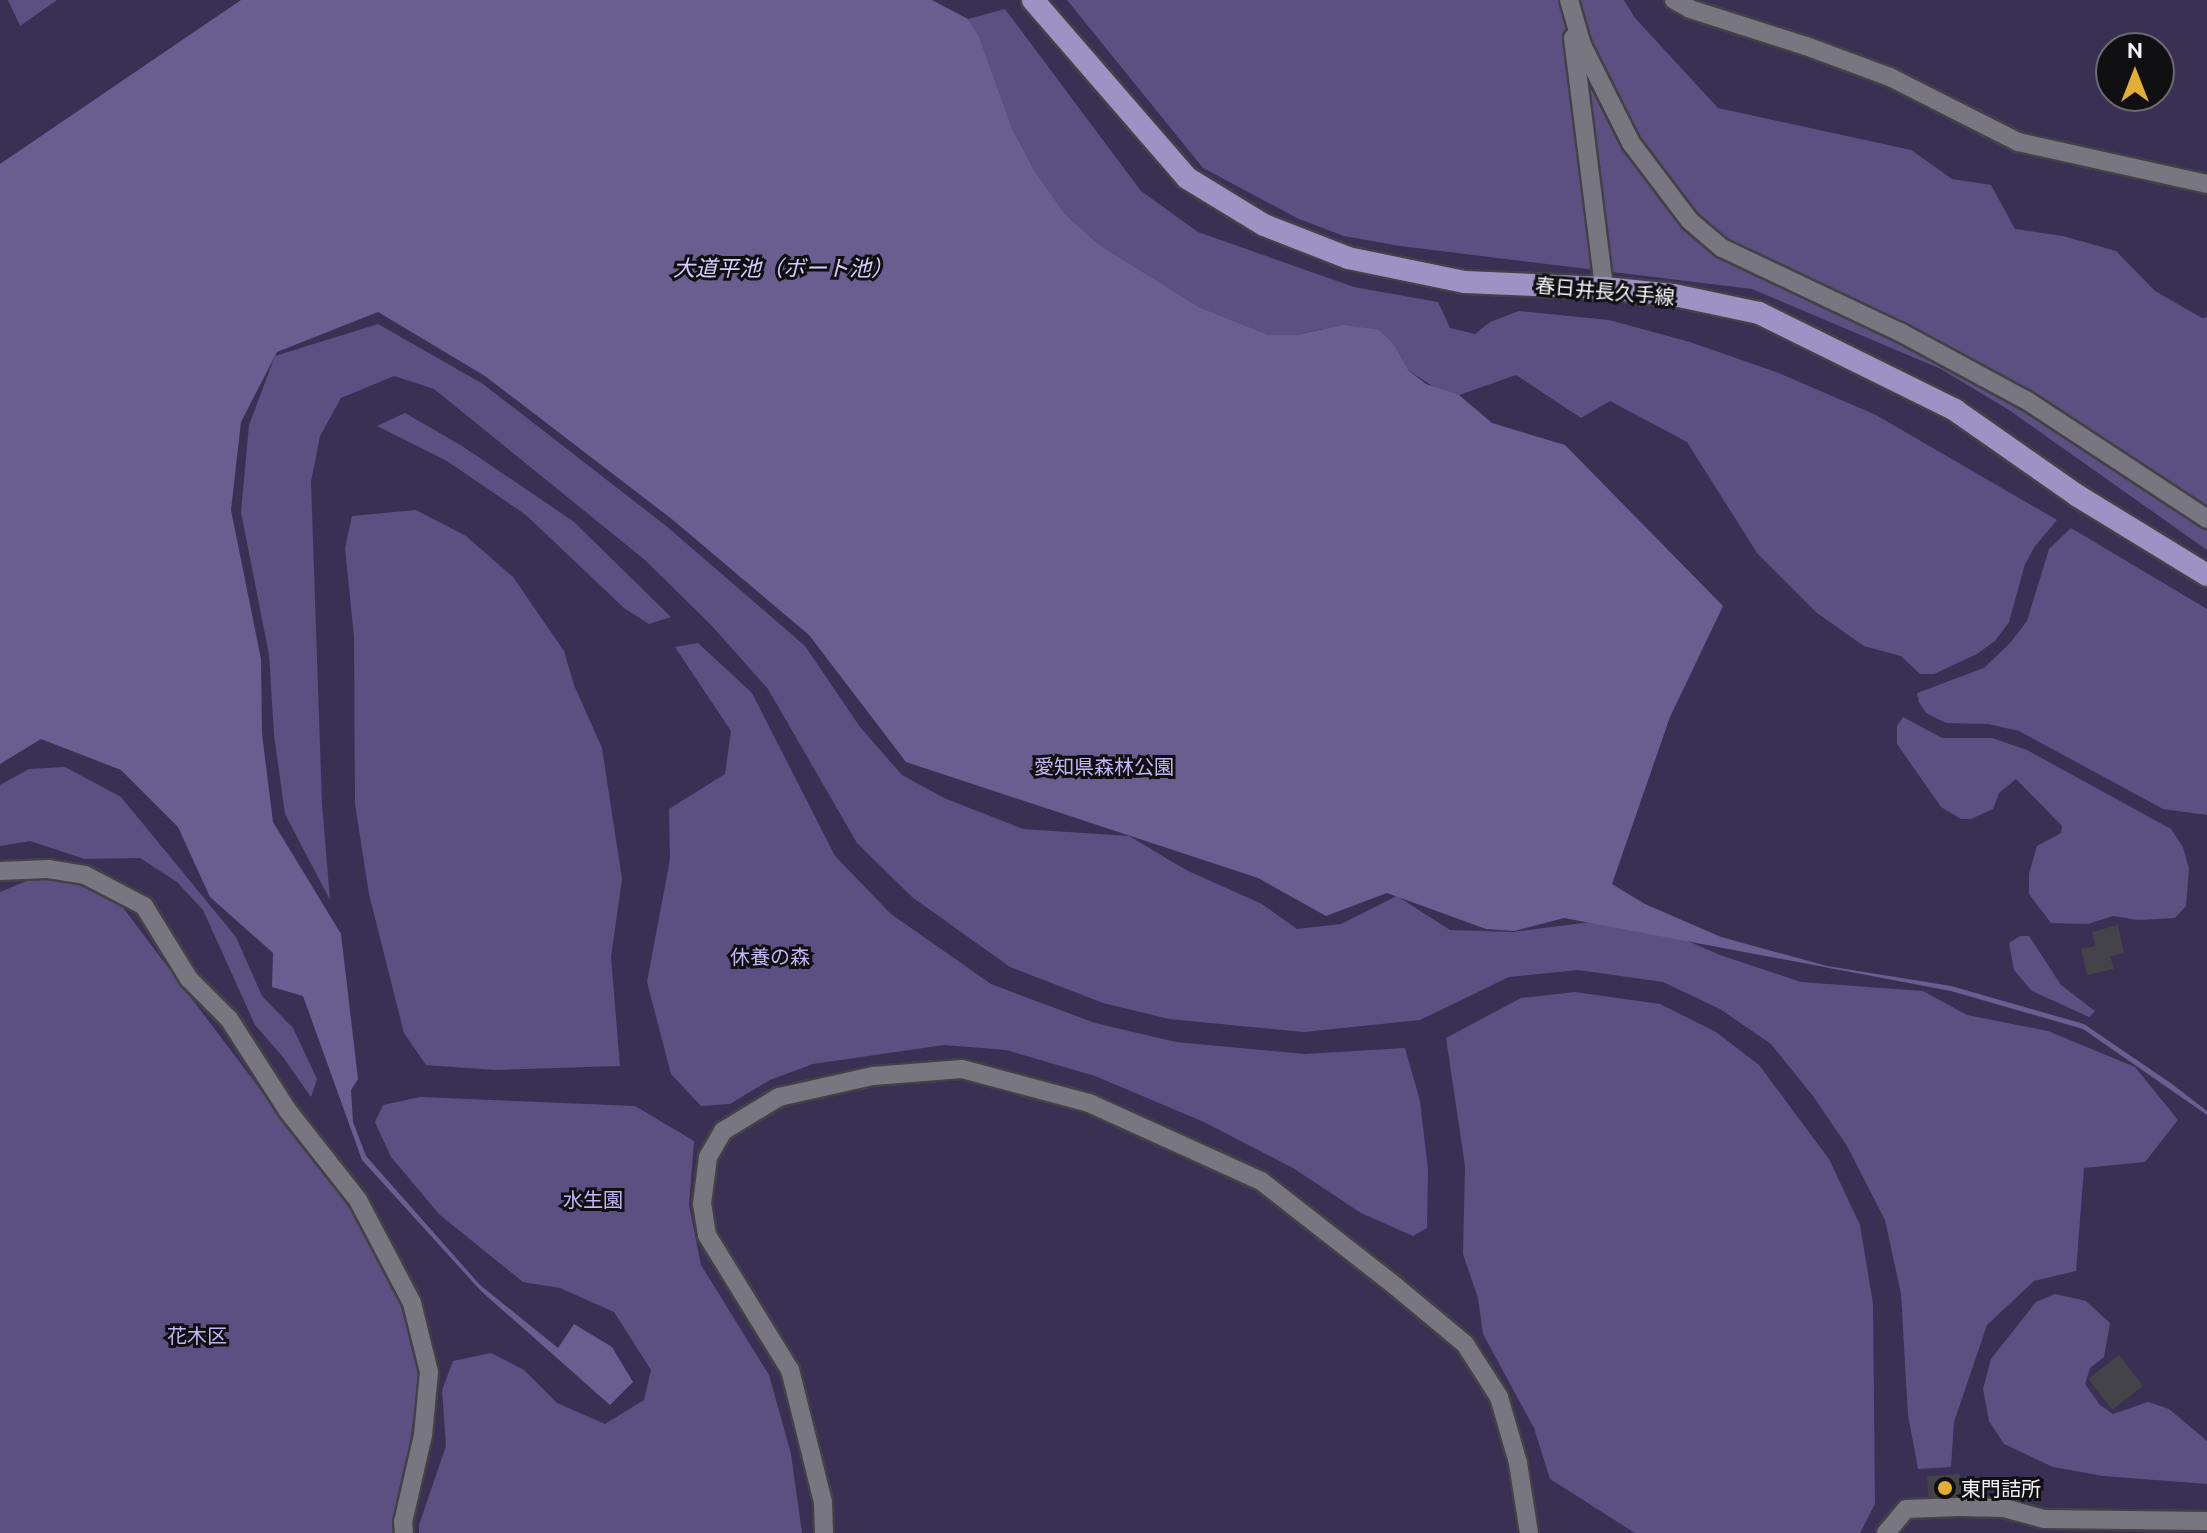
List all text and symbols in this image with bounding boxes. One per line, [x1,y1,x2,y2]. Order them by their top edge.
north arrow [2095,32,2175,112]
text: N [2127,37,2143,62]
water label: 大道平池（ボート池） [673,255,893,281]
street label: 春日井長久手線 [1534,273,1676,309]
park label: 愛知県森林公園 [1034,754,1174,778]
park label: 休養の森 [730,944,810,968]
park label: 水生園 [563,1187,623,1211]
park label: 花木区 [167,1323,227,1347]
place label: 東門詰所 [1961,1476,2041,1500]
marker: 東門詰所 [1936,1479,1954,1497]

